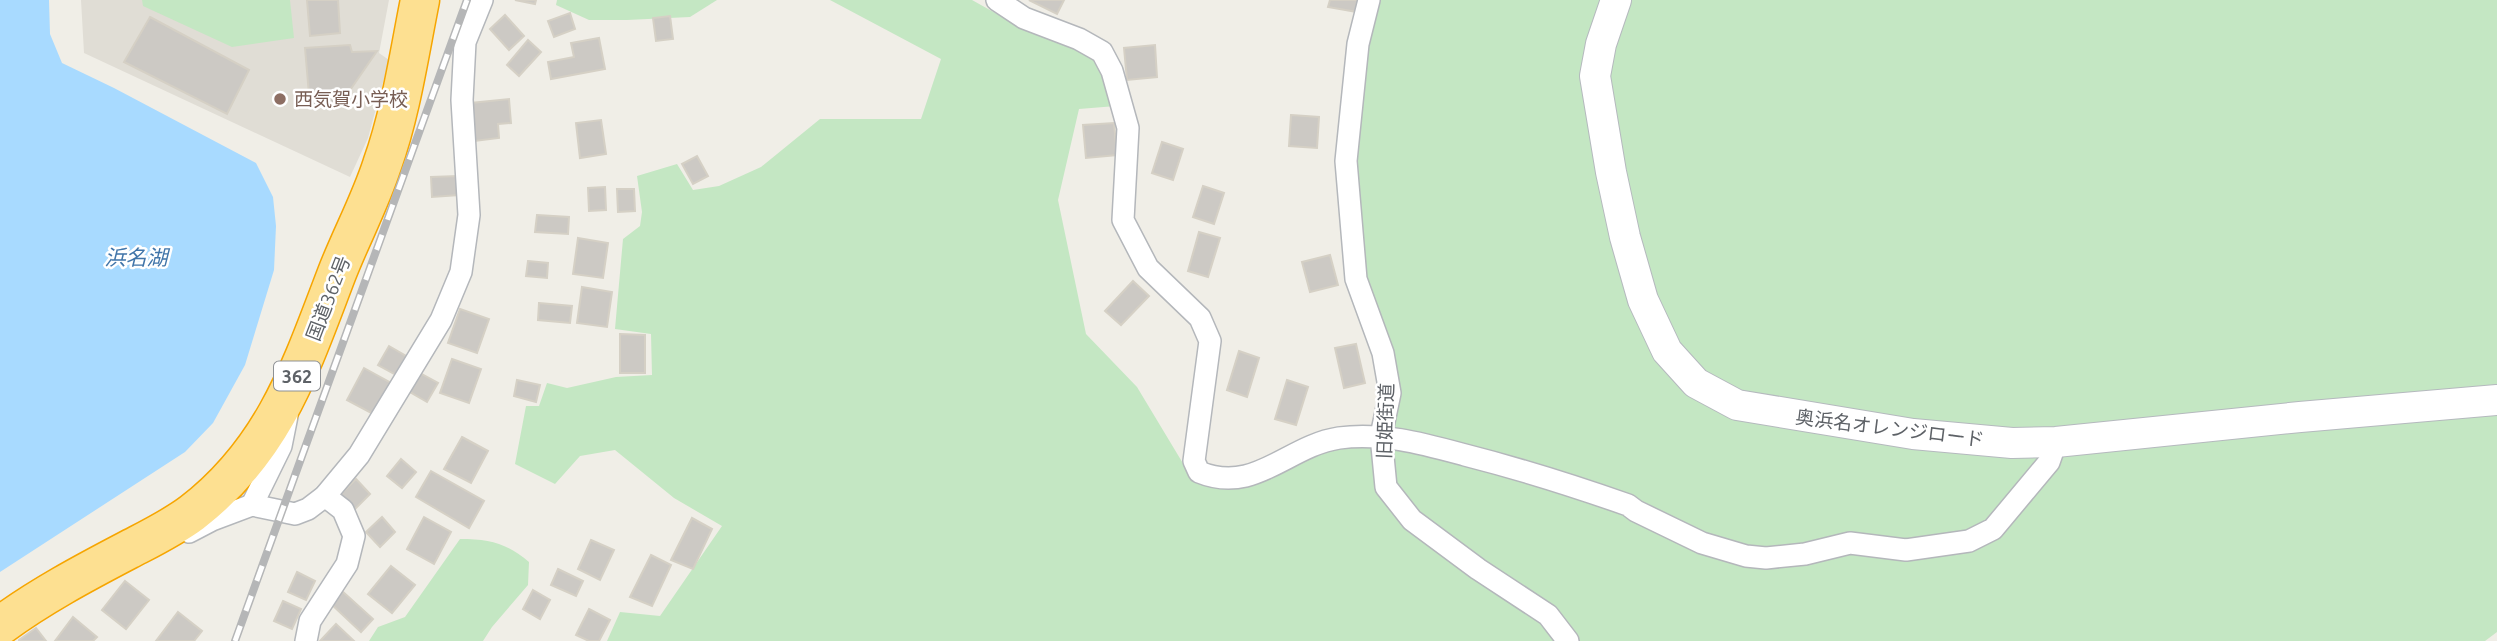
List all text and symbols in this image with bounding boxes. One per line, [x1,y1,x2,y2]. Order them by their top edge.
place label: 西気賀小学校 [294,88,408,110]
marker: 西気賀小学校 [272,91,288,107]
water label: 浜名湖 [105,245,170,269]
street label: 国道362号 [302,252,354,344]
road number: 362 [274,362,320,390]
street label: 旧姫街道 [1373,383,1397,459]
street label: 奥浜名オレンジロード [1794,406,1986,450]

